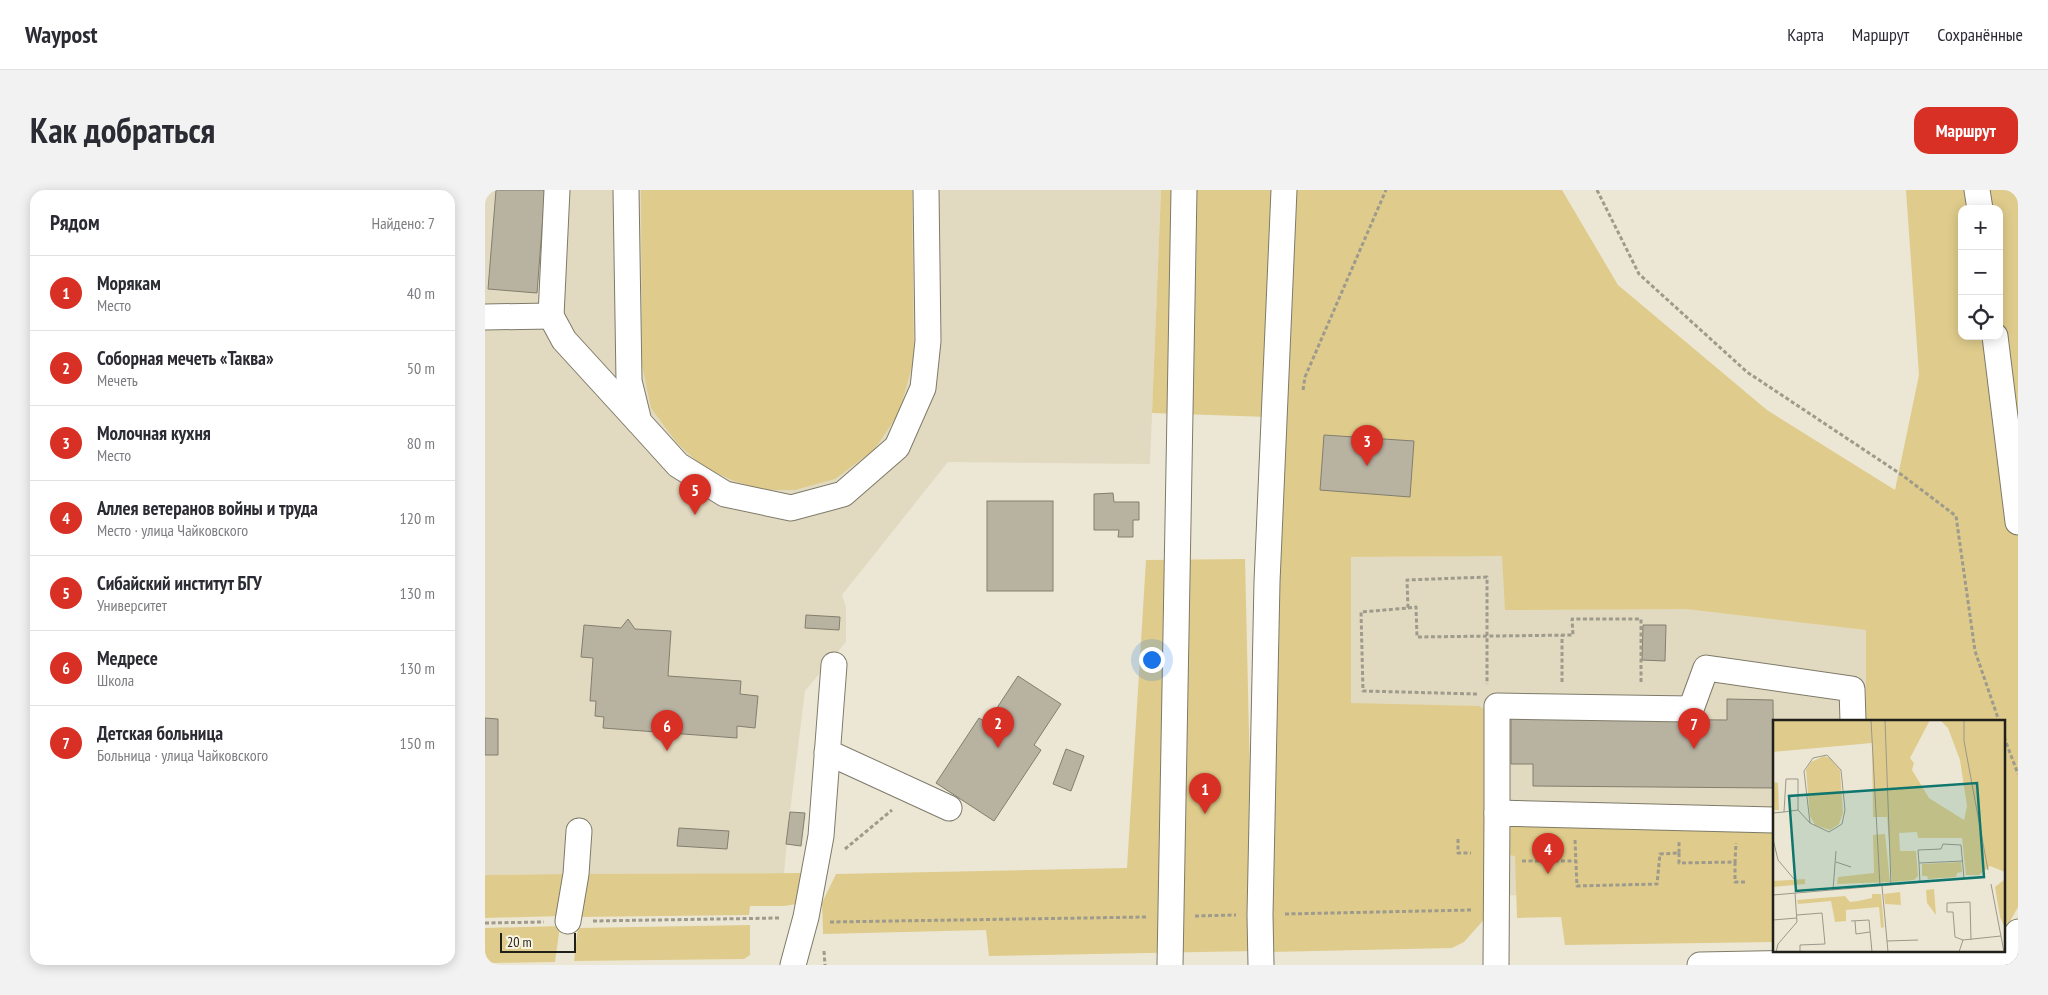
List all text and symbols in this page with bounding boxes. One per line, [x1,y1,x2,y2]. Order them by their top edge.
text: Waypost [25,19,98,50]
text: Карта [1787,23,1824,46]
text: Маршрут [1852,23,1909,46]
text: Сохранённые [1937,23,2023,46]
text: Как добраться [30,107,215,153]
button: Маршрут [1914,107,2018,154]
map controls [1958,205,2003,340]
button: + [1958,205,2003,250]
text: Рядом [50,209,100,236]
text: Найдено: 7 [372,213,435,233]
button: − [1958,250,2003,295]
text: Морякам [97,271,161,295]
text: 1 [62,283,70,303]
text: 40 m [407,283,435,303]
text: Место [97,295,131,315]
button: locate [1958,295,2003,340]
text: Соборная мечеть «Таква» [97,346,274,370]
text: 2 [62,358,70,378]
text: 50 m [407,358,435,378]
text: Мечеть [97,370,138,390]
text: Молочная кухня [97,421,211,445]
pin: 3 [1351,425,1383,466]
text: 3 [62,433,70,453]
text: 80 m [407,433,435,453]
text: Место [97,445,131,465]
pin: 5 [679,474,711,515]
text: Аллея ветеранов войны и труда [97,496,318,520]
text: 4 [62,508,70,528]
text: 120 m [400,508,435,528]
text: Место · улица Чайковского [97,520,248,540]
text: Сибайский институт БГУ [97,571,262,595]
text: 5 [62,583,70,603]
text: 130 m [400,583,435,603]
text: Университет [97,595,167,615]
text: Медресе [97,646,158,670]
your location [1139,647,1165,673]
text: 6 [62,658,70,678]
text: 130 m [400,658,435,678]
text: Школа [97,670,134,690]
pin: 2 [982,707,1014,748]
pin: 7 [1678,708,1710,749]
pin: 6 [651,710,683,751]
inset map [1773,720,2005,952]
text: Детская больница [97,721,223,745]
text: 7 [62,733,70,753]
text: 150 m [400,733,435,753]
text: Больница · улица Чайковского [97,745,268,765]
pin: 1 [1189,773,1221,814]
pin: 4 [1532,833,1564,874]
scale bar [500,930,576,953]
text: 20 m [507,933,532,951]

